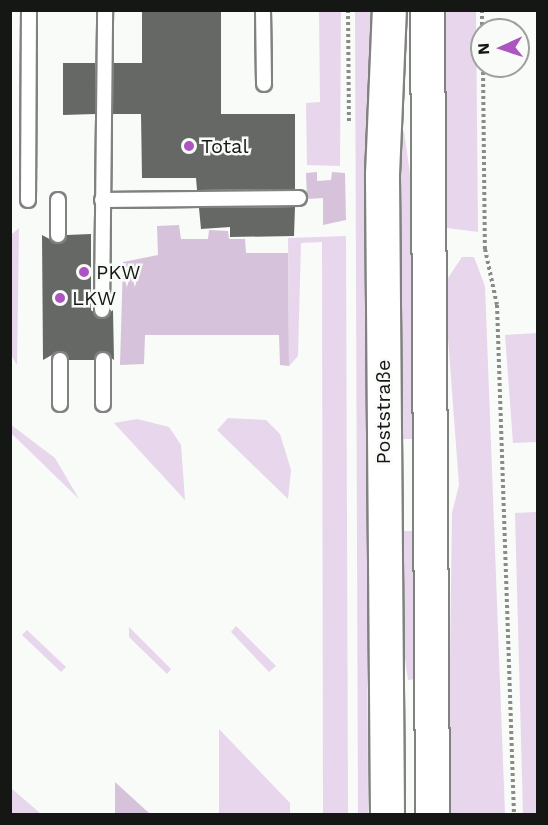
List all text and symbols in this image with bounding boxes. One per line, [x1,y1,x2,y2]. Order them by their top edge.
north arrow [470,18,530,78]
text: N [474,42,493,55]
place label: Total [201,134,249,158]
marker: Total [182,139,196,153]
place label: PKW [96,260,141,284]
marker: PKW [77,265,91,279]
place label: LKW [72,286,116,310]
marker: LKW [53,291,67,305]
street label: Poststraße [371,360,395,464]

